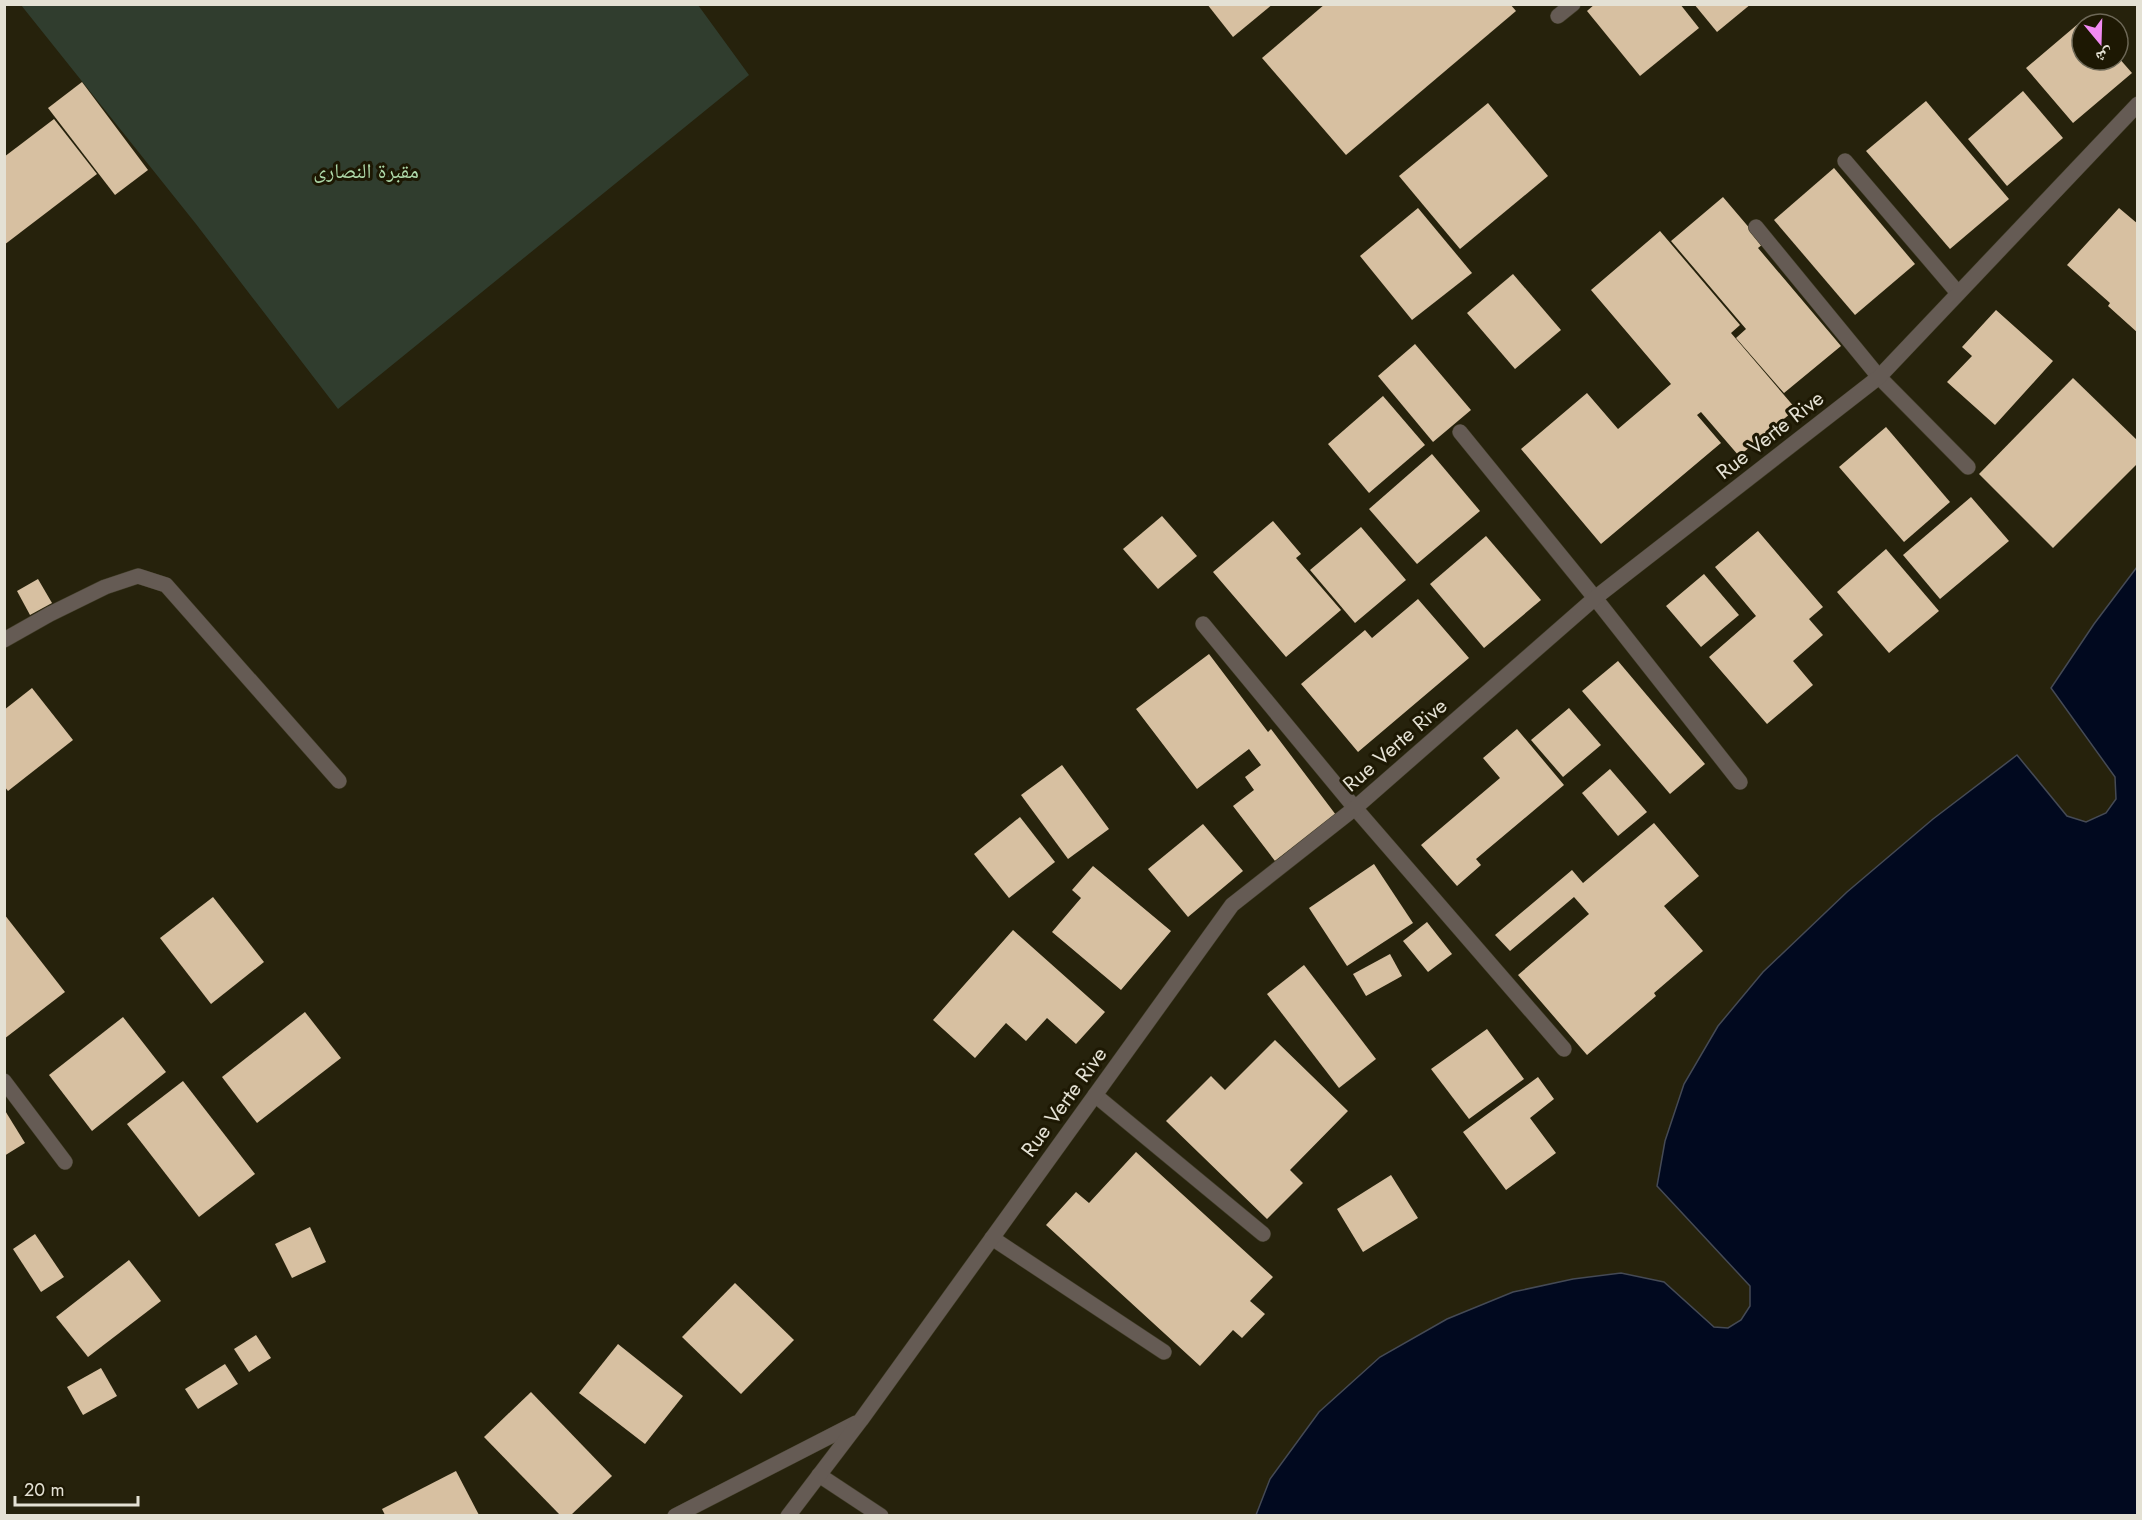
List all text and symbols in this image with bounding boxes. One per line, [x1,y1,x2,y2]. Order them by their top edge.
north arrow [2070,12,2130,72]
text: ش [2093,42,2116,69]
park label: مقبرة النصارى [313,156,419,186]
street label: Rue Verte Rive [1710,383,1830,487]
street label: Rue Verte Rive [1336,691,1454,799]
street label: Rue Verte Rive [1014,1041,1114,1163]
scale bar [15,1469,138,1507]
text: 20 m [24,1477,64,1503]

